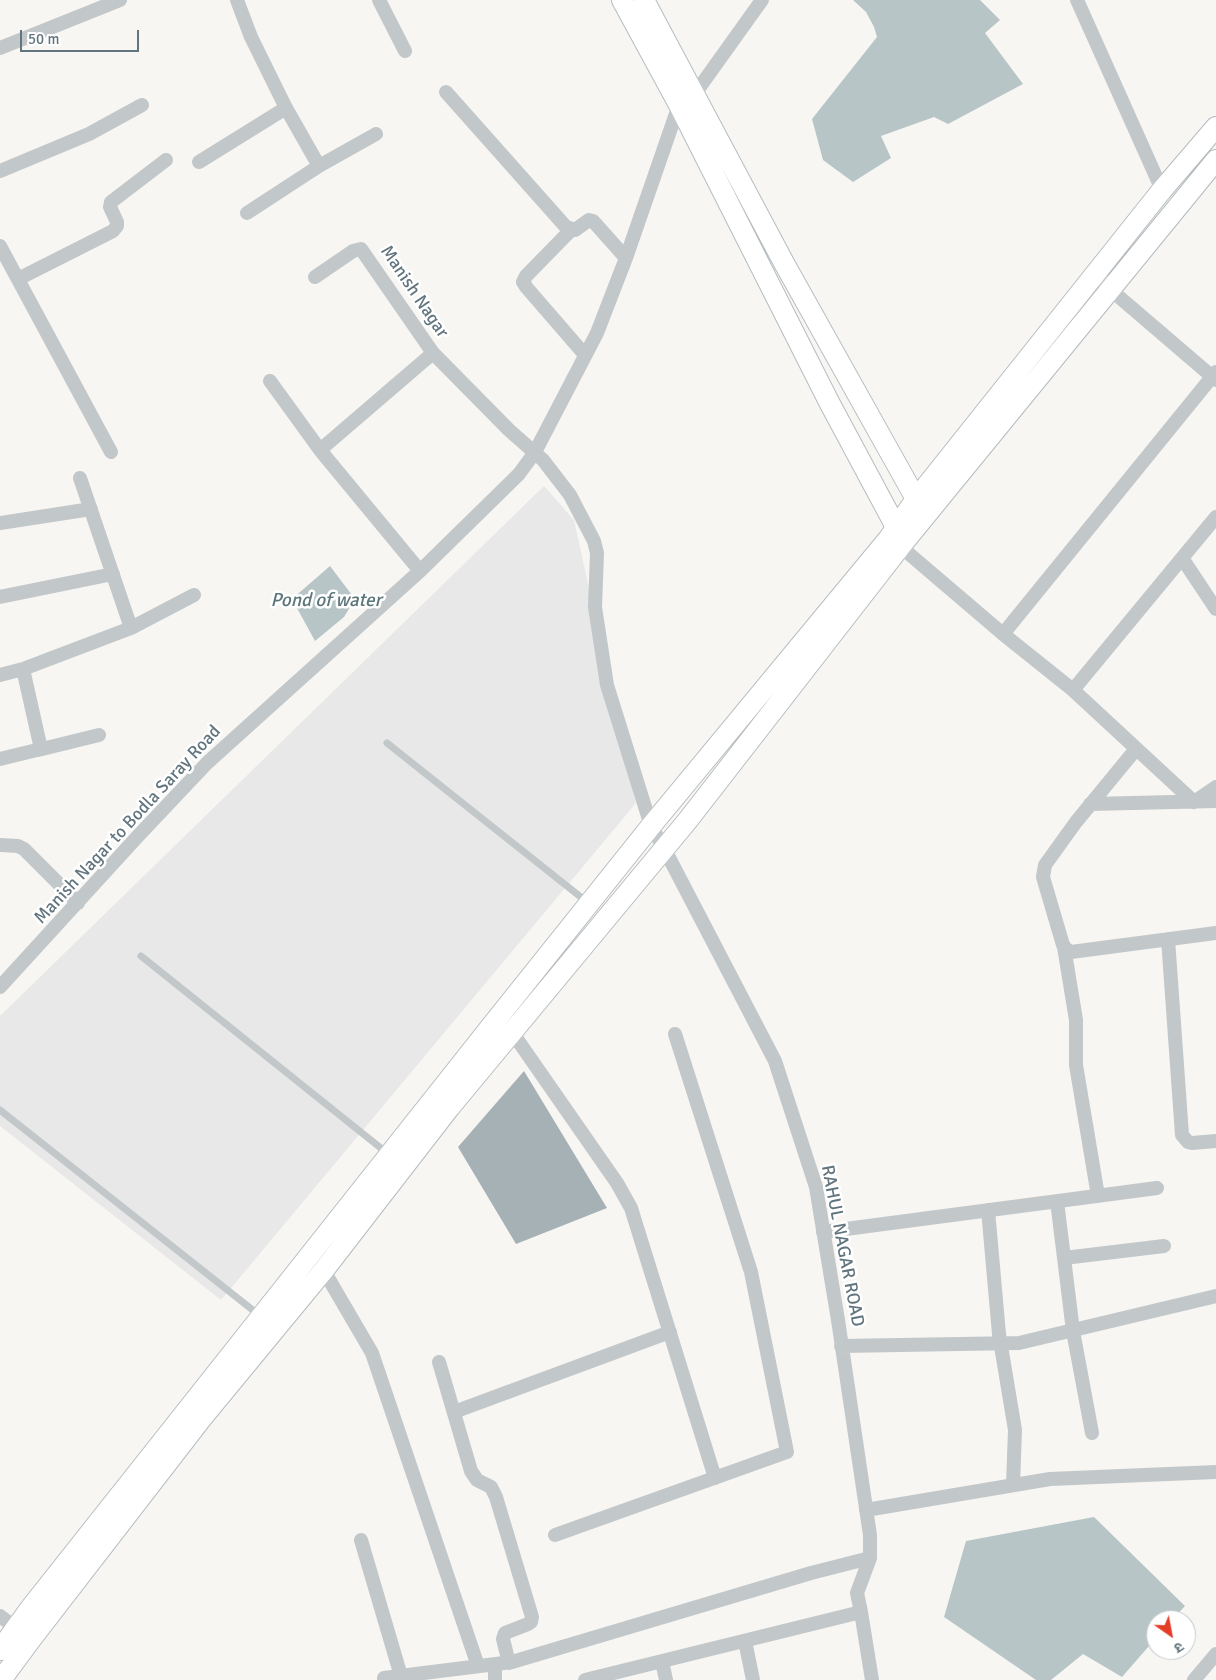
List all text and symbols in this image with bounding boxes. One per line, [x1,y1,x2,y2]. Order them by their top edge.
scale bar [22,20,141,52]
text: 50 m [28,30,59,48]
street label: Manish Nagar [375,242,453,342]
water label: Pond of water [271,590,381,612]
street label: Manish Nagar to Bodla Saray Road [30,721,226,929]
street label: RAHUL NAGAR ROAD [816,1163,868,1329]
north arrow [1146,1610,1196,1660]
text: उ [1171,1638,1187,1657]

